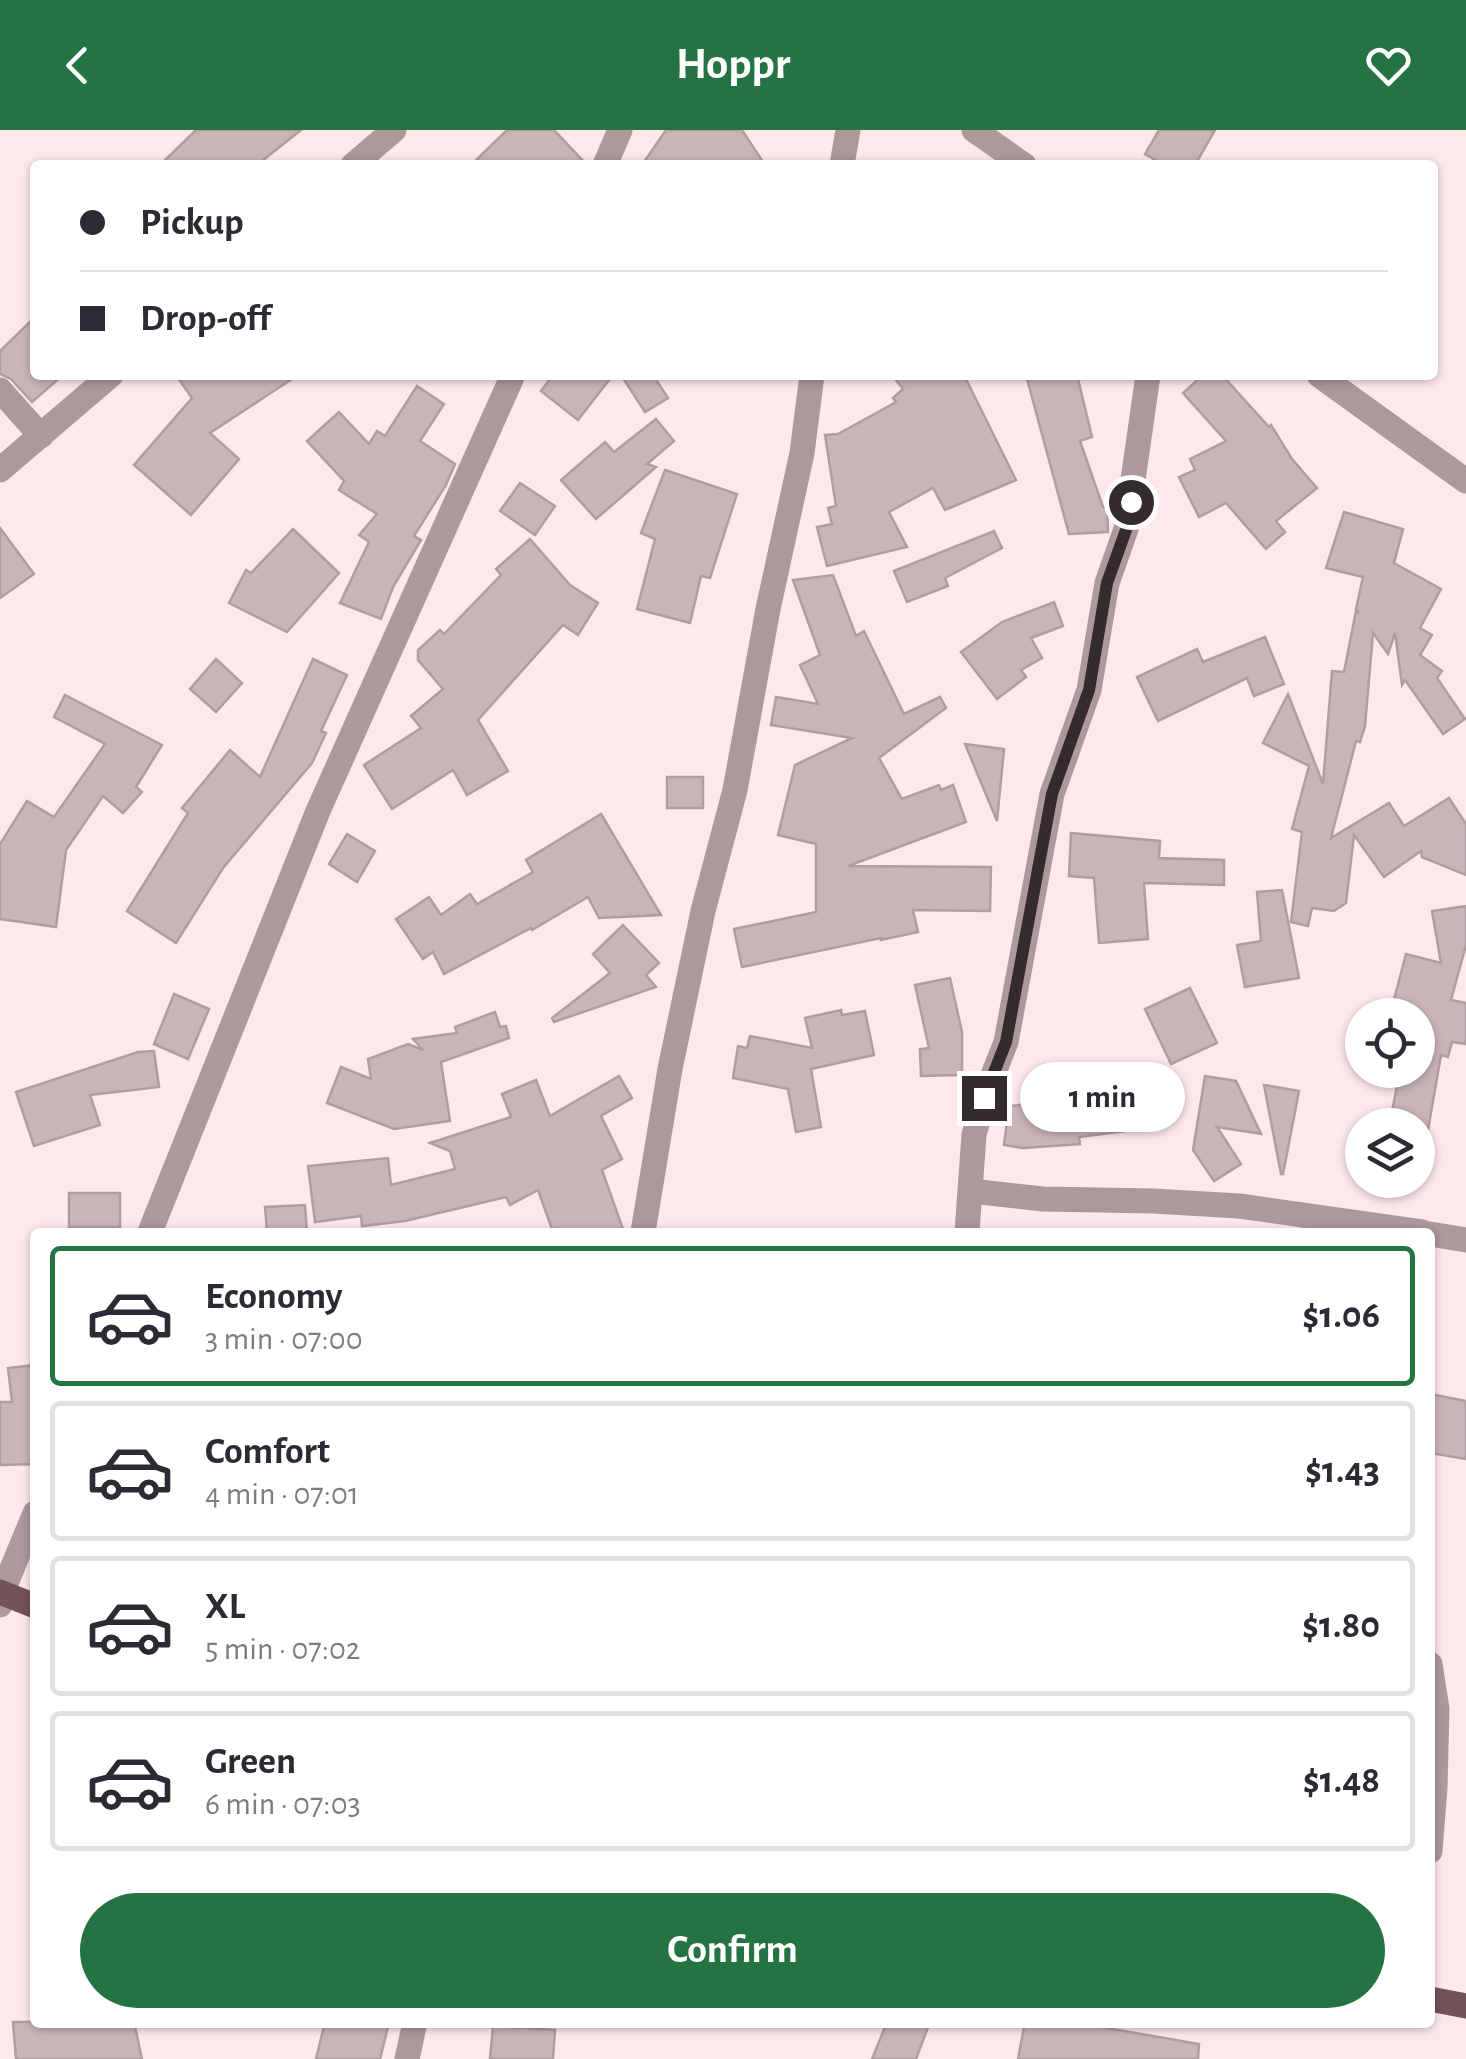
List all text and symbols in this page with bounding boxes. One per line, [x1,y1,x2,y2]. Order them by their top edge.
icon: back [50,38,105,93]
icon: heart [1361,38,1416,93]
text: Hoppr [676,42,790,87]
text: Pickup [140,204,244,242]
text: Drop-off [140,300,271,338]
route start [1109,480,1154,525]
map controls [1345,998,1435,1198]
button: locate [1345,998,1435,1088]
callout: 1 min [1019,1063,1184,1133]
route end [962,1076,1007,1121]
text: 1 min [1069,1081,1136,1113]
button: layers [1345,1108,1435,1198]
icon: car [85,1271,175,1361]
text: Economy [205,1278,343,1316]
text: $1.06 [1302,1297,1380,1335]
text: 3 min · 07:00 [205,1323,363,1355]
icon: car [85,1426,175,1516]
text: Comfort [205,1433,330,1471]
text: $1.43 [1305,1452,1380,1490]
text: 4 min · 07:01 [205,1478,359,1510]
icon: car [85,1581,175,1671]
text: XL [205,1588,245,1626]
text: $1.80 [1302,1607,1380,1645]
text: 5 min · 07:02 [205,1633,360,1665]
icon: car [85,1736,175,1826]
text: Green [205,1743,296,1781]
text: $1.48 [1303,1762,1380,1800]
text: 6 min · 07:03 [205,1788,361,1820]
button: Confirm [80,1893,1385,2008]

